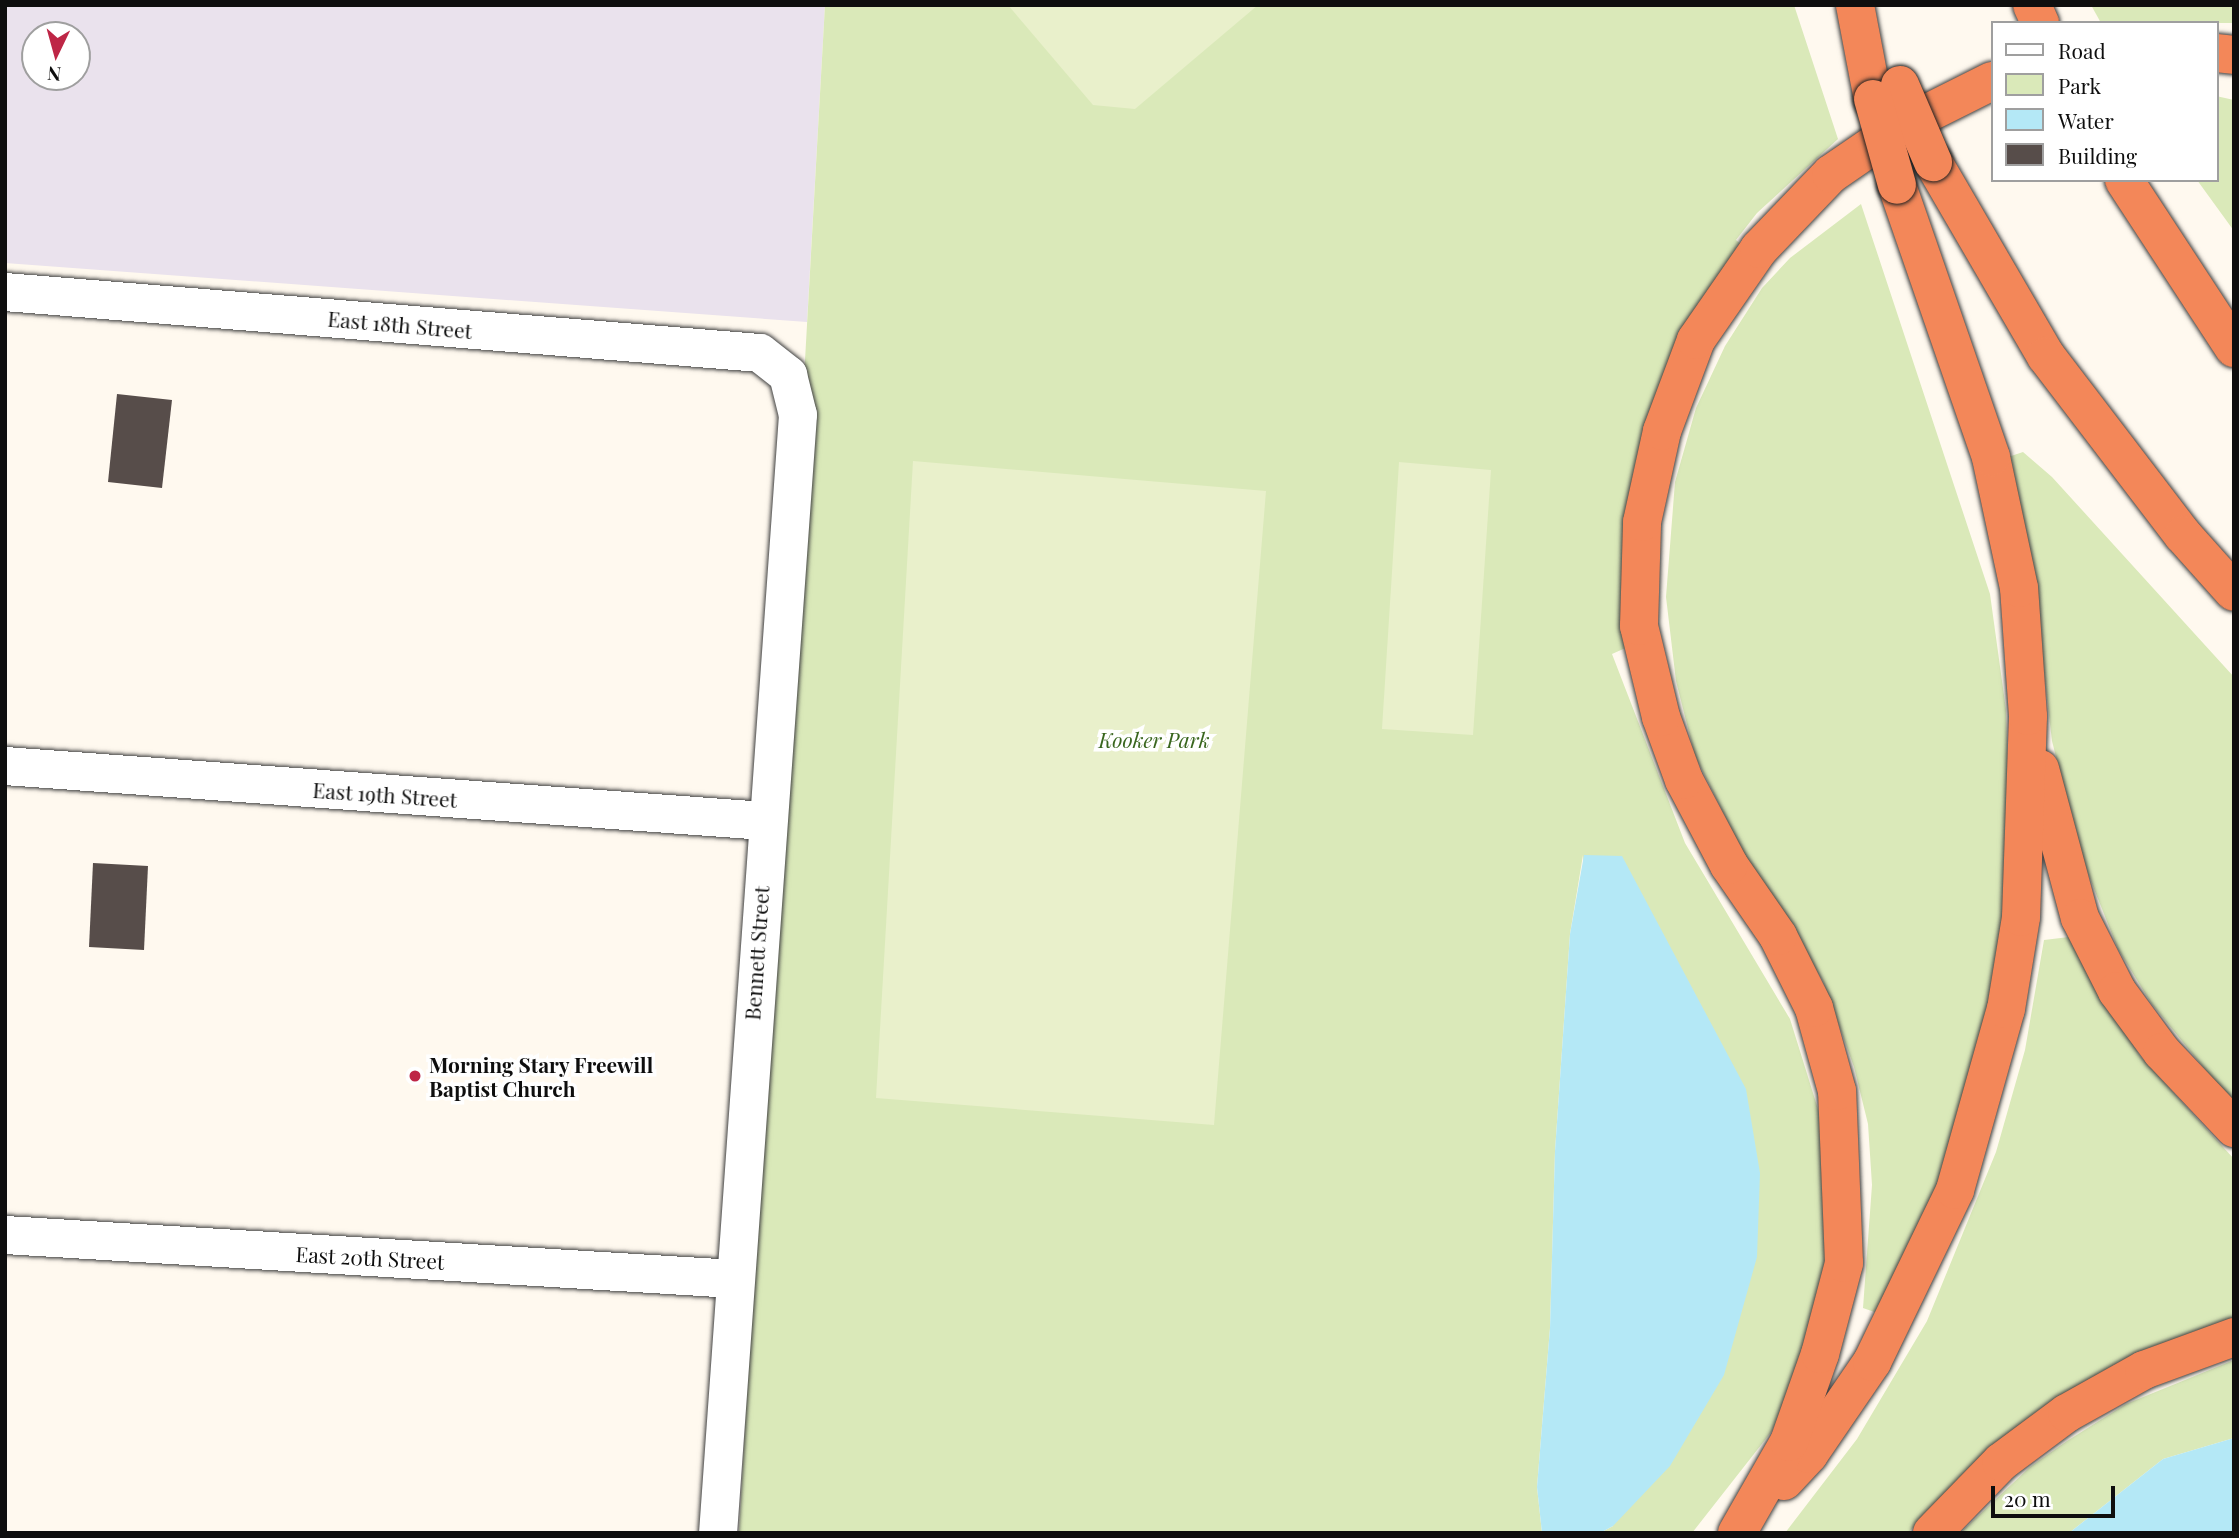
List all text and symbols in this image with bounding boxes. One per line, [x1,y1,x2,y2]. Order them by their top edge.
north arrow [21,21,91,91]
legend [1990,21,2218,182]
text: Road [2058,36,2106,64]
text: N [46,61,62,88]
text: Park [2058,71,2101,99]
text: Water [2058,106,2114,134]
text: Building [2058,141,2137,169]
street label: East 18th Street [326,305,474,343]
park label: Kooker Park [1098,726,1210,752]
street label: East 19th Street [312,776,458,812]
street label: Bennett Street [739,885,773,1021]
place label: Morning Stary Freewill Baptist Church [429,1051,654,1101]
marker: Morning Stary Freewill Baptist Church [407,1068,423,1084]
street label: East 20th Street [295,1241,445,1273]
scale bar [1994,1472,2118,1516]
text: 20 m [2004,1484,2051,1512]

